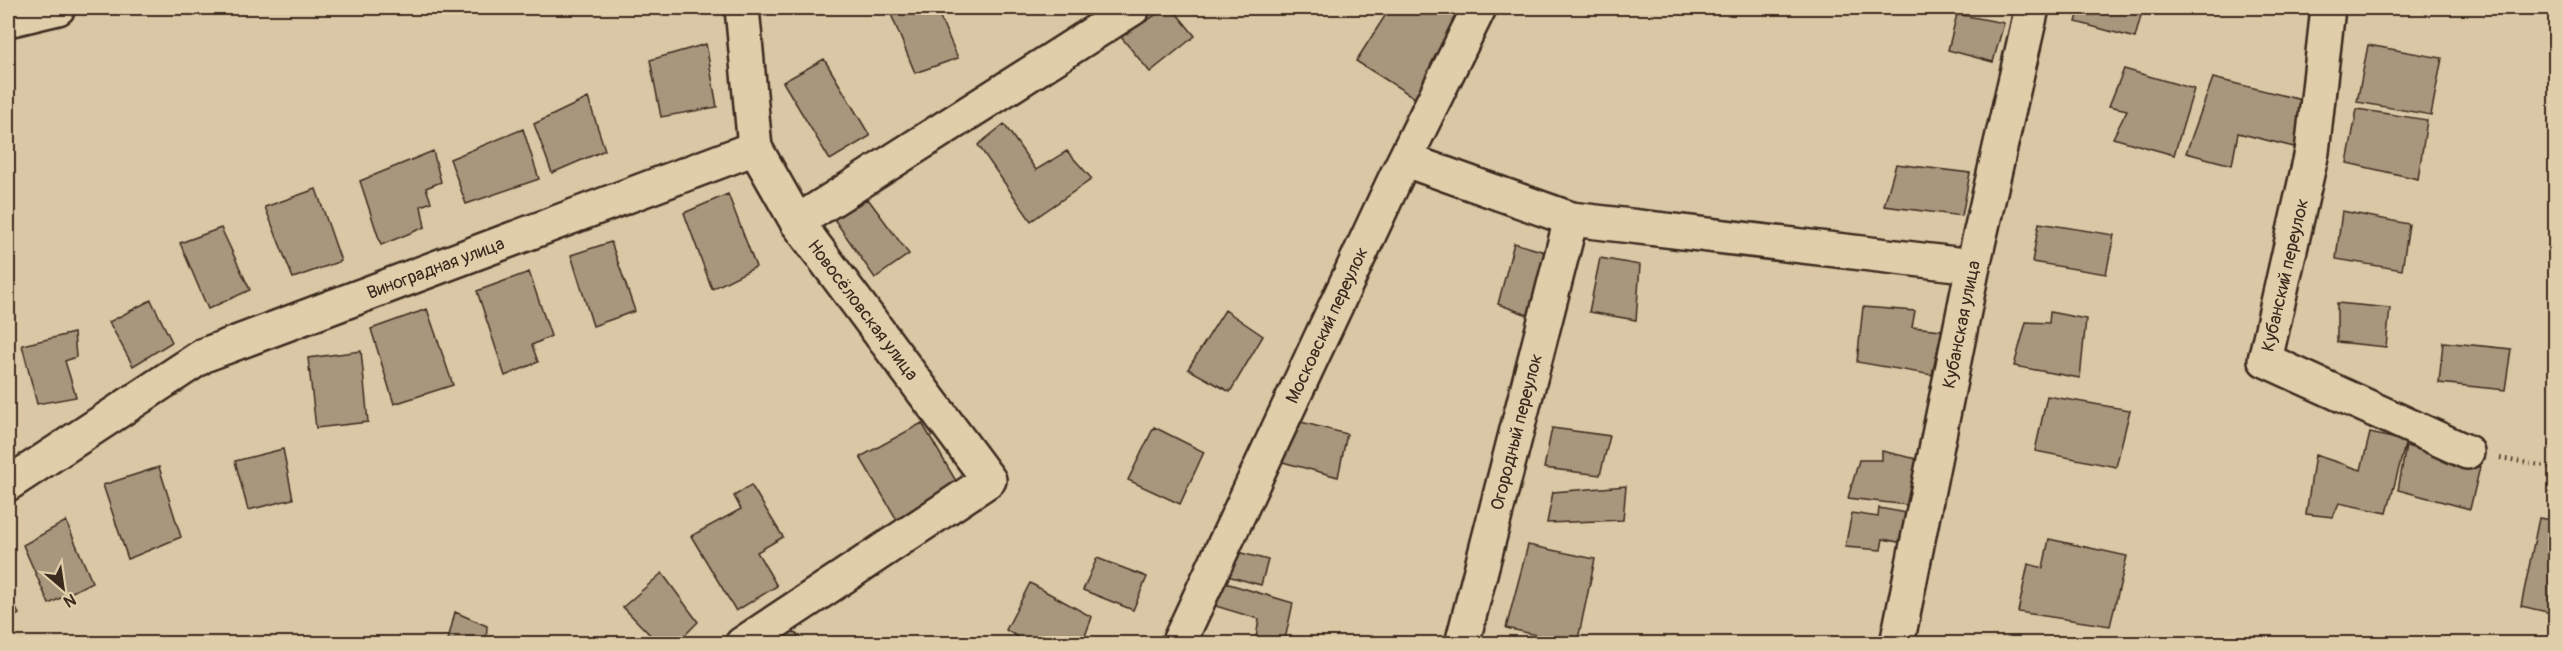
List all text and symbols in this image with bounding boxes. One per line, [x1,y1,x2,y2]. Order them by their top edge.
street label: Кубанский переулок [2257,196,2314,354]
street label: Виноградная улица [364,232,508,305]
street label: Новосёловская улица [802,235,923,385]
street label: Московский переулок [1281,243,1374,407]
street label: Кубанская улица [1938,258,1986,390]
street label: Огородный переулок [1486,351,1548,513]
north arrow [33,558,93,618]
text: N [60,589,79,612]

